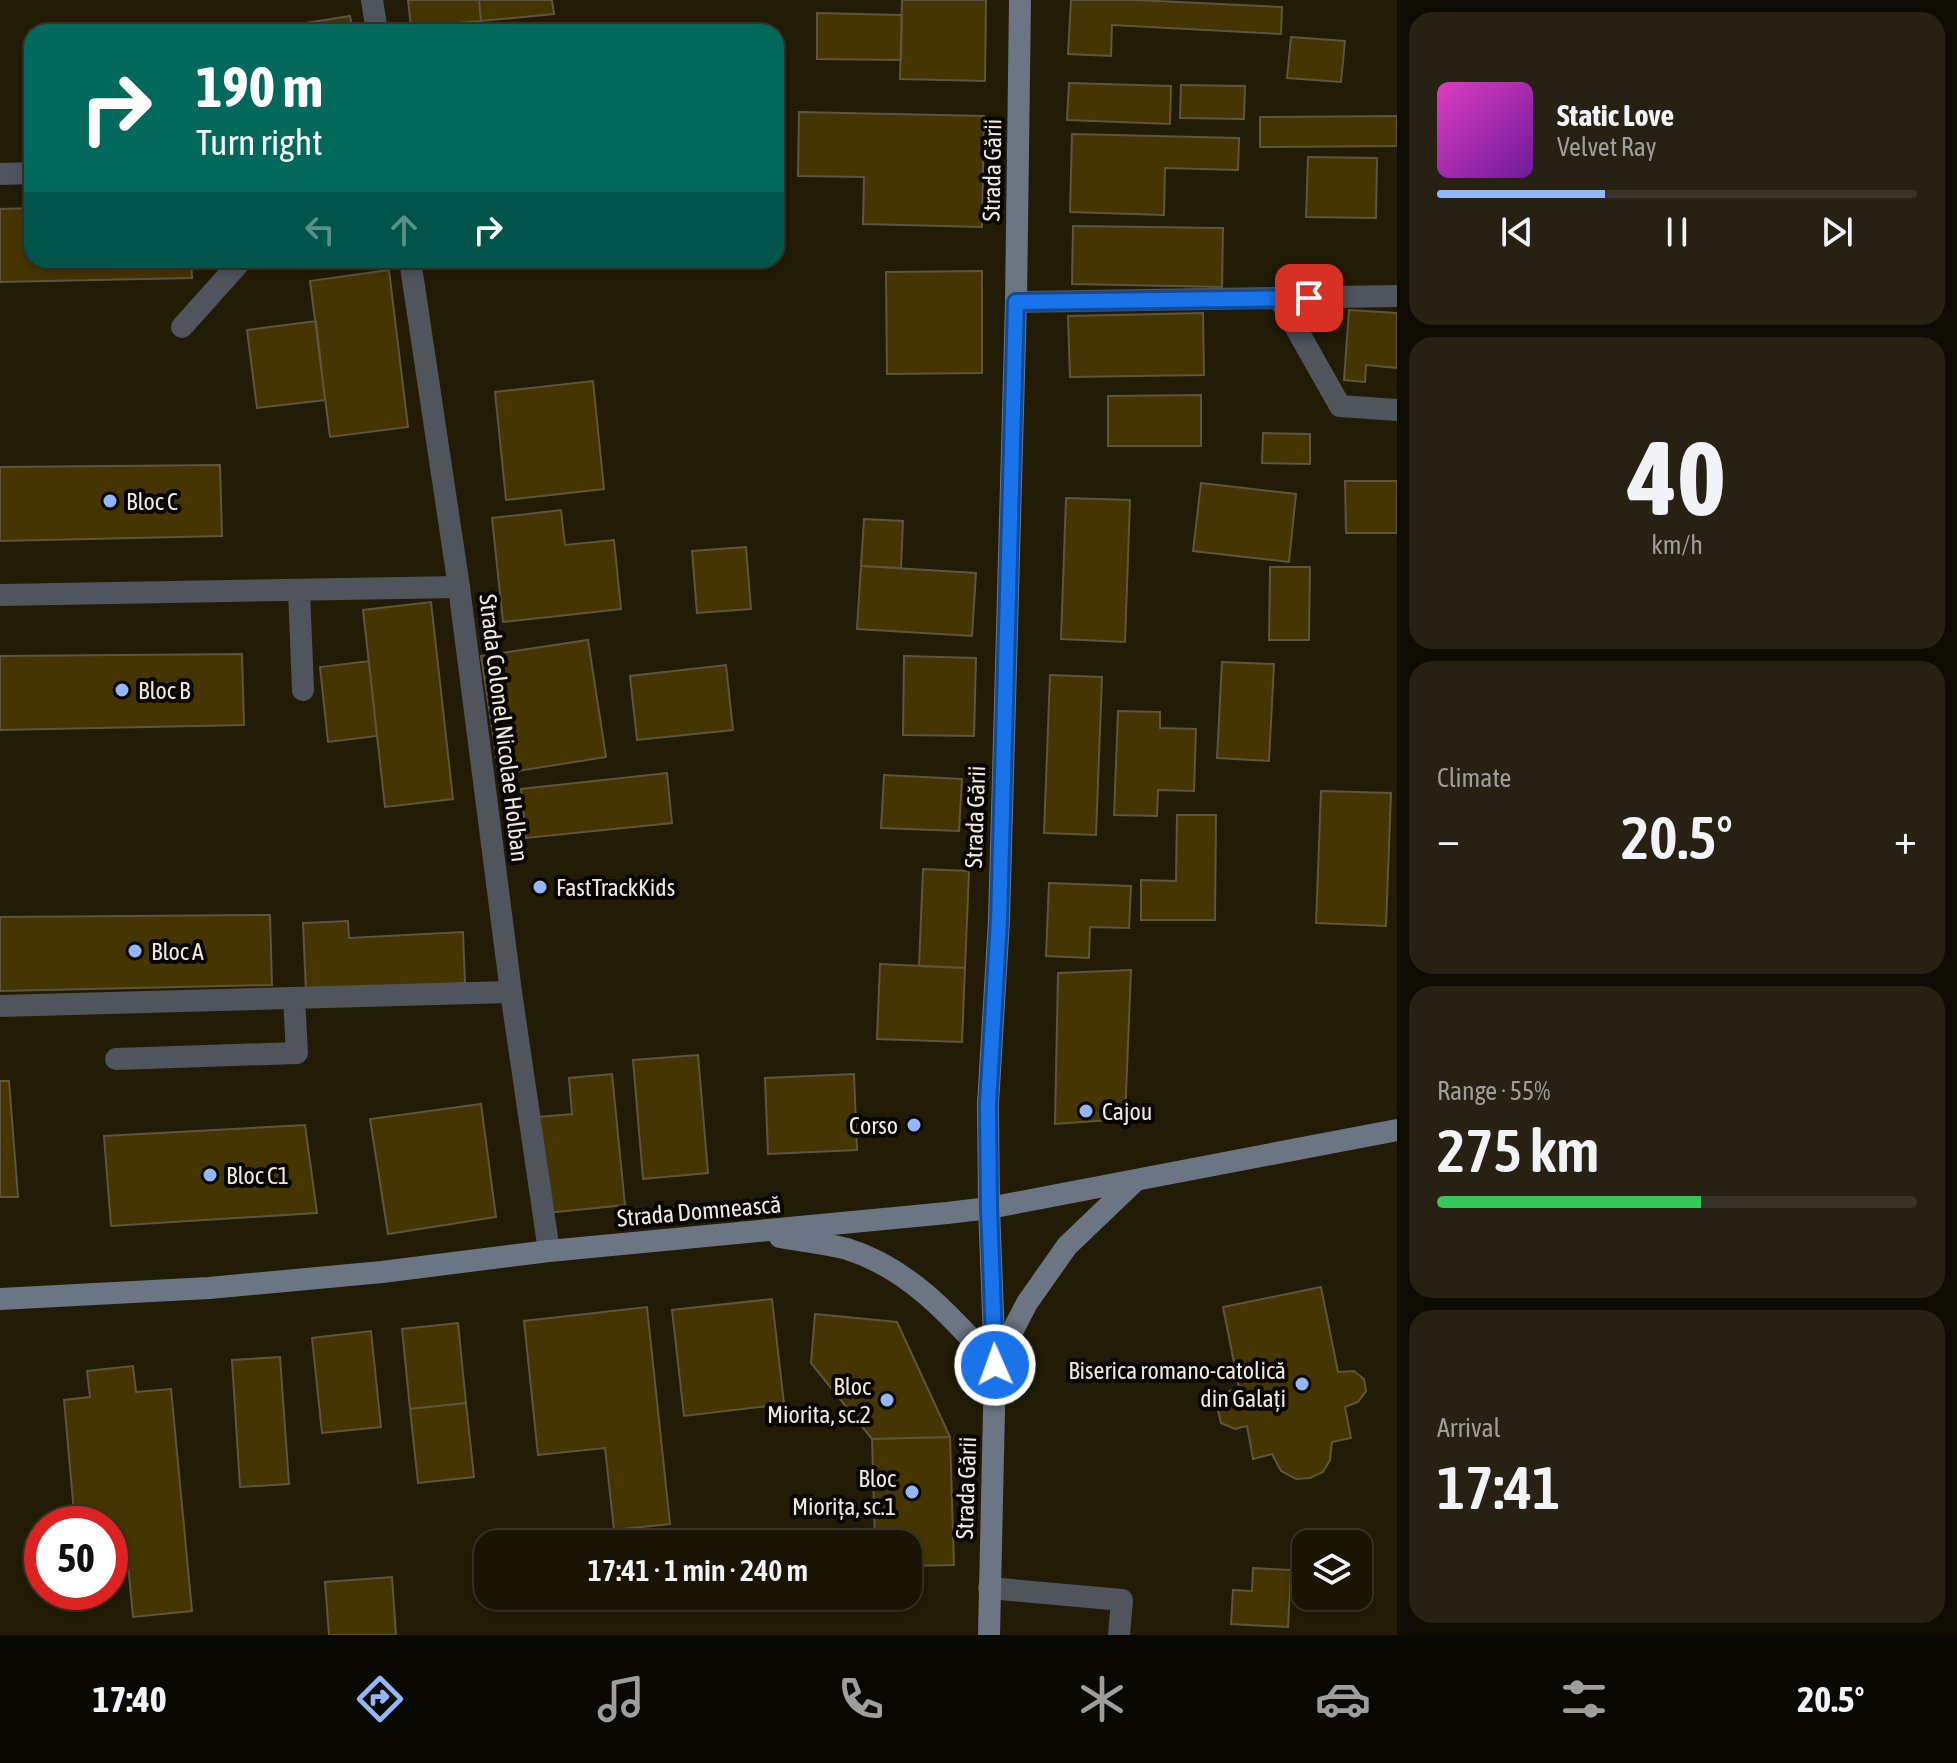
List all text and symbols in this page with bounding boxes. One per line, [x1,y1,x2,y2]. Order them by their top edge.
text: 190 m [196,55,323,119]
icon: right [64,56,168,160]
text: Static Love [1557,98,1674,132]
street label: Strada Gării [978,118,1006,222]
text: Turn right [196,121,323,163]
text: Velvet Ray [1557,132,1657,162]
icon: left [298,208,342,252]
icon: ahead [382,208,426,252]
icon: right [466,208,510,252]
icon: previous [1495,210,1539,254]
icon: pause [1655,210,1699,254]
icon: next [1815,210,1859,254]
pin [1275,264,1343,332]
icon: arrive [1287,276,1331,320]
text: 40 [1628,418,1726,537]
place label: Bloc C [126,488,178,515]
marker: Bloc C [101,492,119,510]
text: km/h [1651,530,1703,560]
street label: Strada Colonel Nicolae Holban [474,593,534,863]
place label: Bloc B [138,677,191,704]
marker: Bloc B [113,681,131,699]
text: Climate [1437,763,1511,793]
street label: Strada Gării [960,765,990,869]
text: 20.5° [1621,803,1733,872]
text: − [1437,813,1460,863]
text: + [1894,813,1917,863]
place label: FastTrackKids [556,874,675,901]
marker: FastTrackKids [531,878,549,896]
place label: Bloc A [151,938,204,965]
marker: Bloc A [126,942,144,960]
text: Range · 55% [1437,1076,1550,1106]
place label: Cajou [1102,1098,1152,1125]
marker: Cajou [1077,1102,1095,1120]
place label: Corso [849,1112,898,1139]
marker: Corso [905,1116,923,1134]
text: 275 km [1437,1116,1599,1185]
place label: Bloc C1 [226,1162,289,1189]
marker: Bloc C1 [201,1166,219,1184]
street label: Strada Domnească [616,1190,782,1232]
position arrow [953,1323,1037,1407]
place label: Biserica romano-catolică din Galați [1068,1357,1286,1412]
place label: Bloc Miorita, sc.2 [767,1373,871,1428]
marker: Biserica romano-catolică din Galați [1293,1375,1311,1393]
marker: Bloc Miorita, sc.2 [878,1391,896,1409]
text: Arrival [1437,1413,1501,1443]
street label: Strada Gării [951,1436,981,1540]
text: 17:41 [1437,1453,1560,1522]
place label: Bloc Miorița, sc.1 [792,1465,896,1520]
marker: Bloc Miorița, sc.1 [903,1483,921,1501]
speed limit sign: 50 [24,1506,128,1610]
map controls [1292,1530,1372,1610]
button: layers [1292,1530,1372,1610]
text: 17:41 · 1 min · 240 m [588,1553,808,1587]
icon: directions [352,1671,408,1727]
icon: music [593,1671,649,1727]
icon: phone [833,1671,889,1727]
icon: climate [1074,1671,1130,1727]
icon: car [1315,1671,1371,1727]
icon: filters [1556,1671,1612,1727]
text: 17:40 [92,1678,167,1720]
text: 20.5° [1797,1678,1864,1720]

